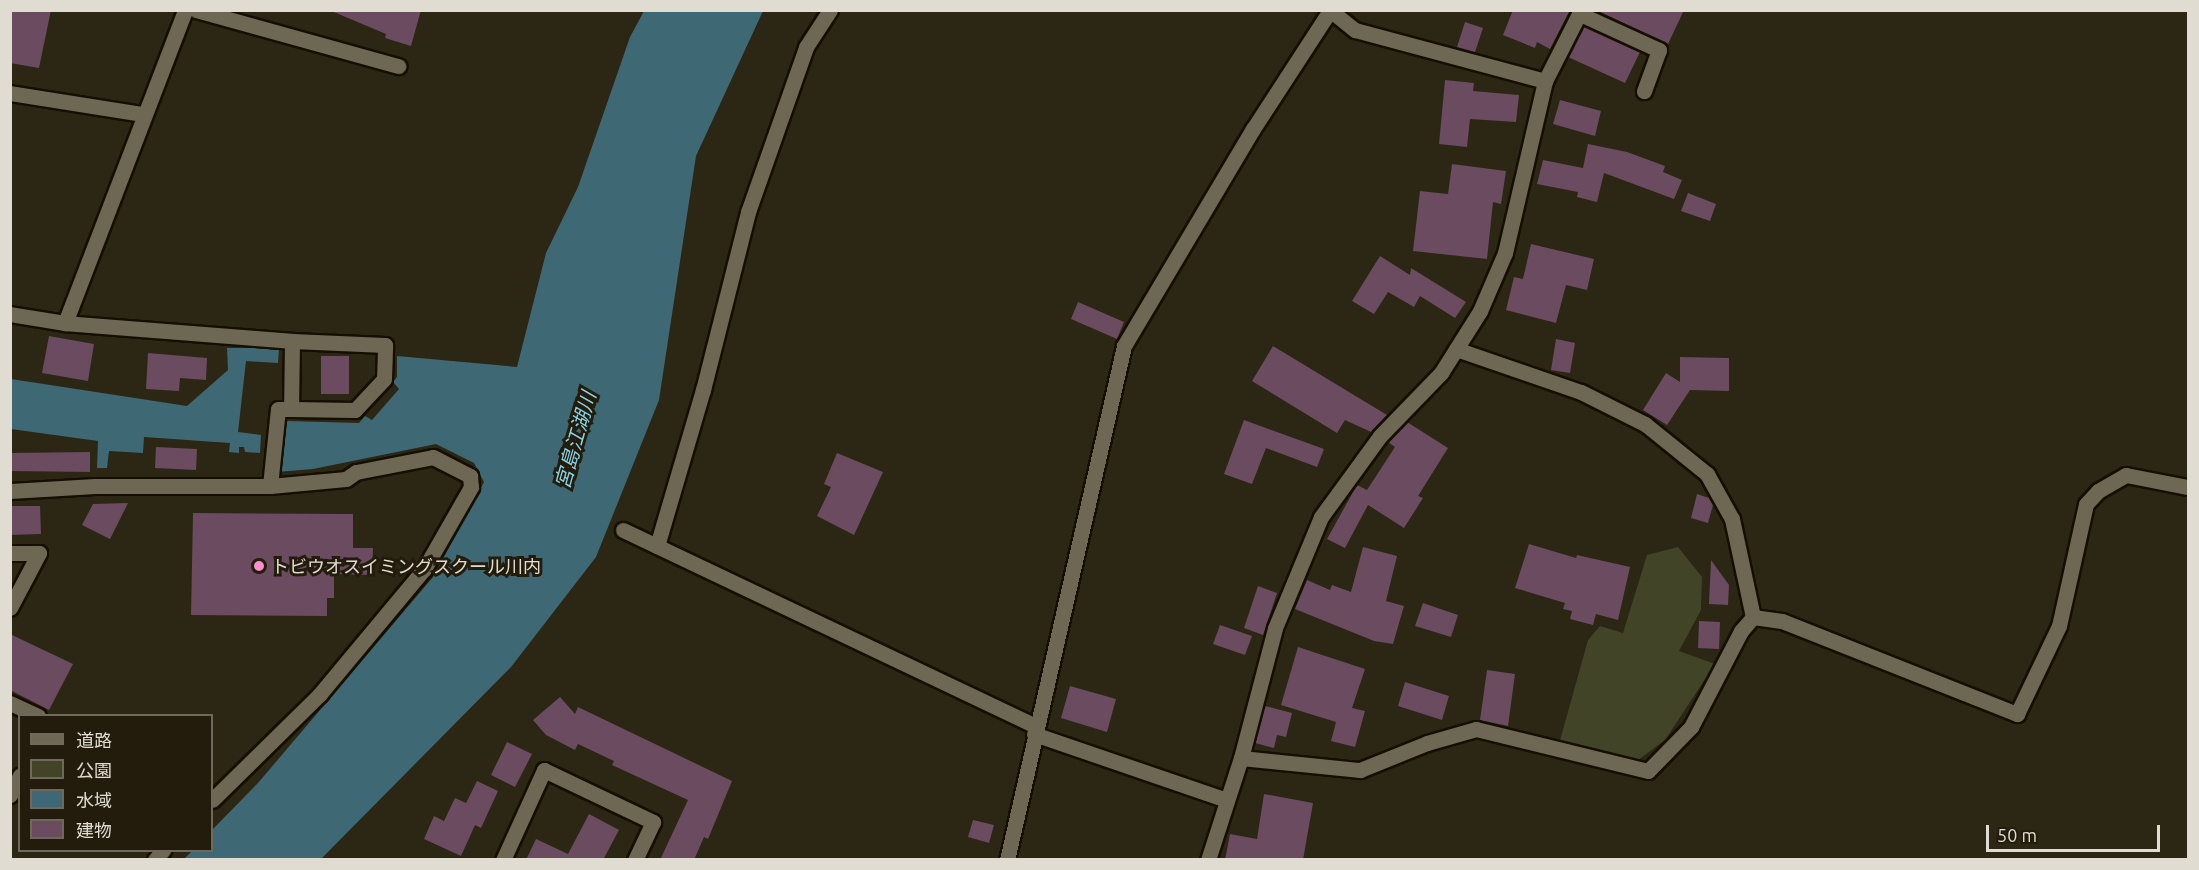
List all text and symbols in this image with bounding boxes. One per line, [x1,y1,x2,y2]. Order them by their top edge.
water label: 宮島江湖川 [550,389,600,491]
place label: トビウオスイミングスクール川内 [271,555,541,577]
marker: トビウオスイミングスクール川内 [252,559,266,573]
legend [18,714,213,852]
text: 道路 [76,730,112,750]
text: 公園 [76,760,112,780]
text: 水域 [76,790,112,810]
scale bar [1989,813,2163,851]
text: 建物 [76,820,112,840]
text: 50 m [1997,825,2037,845]

